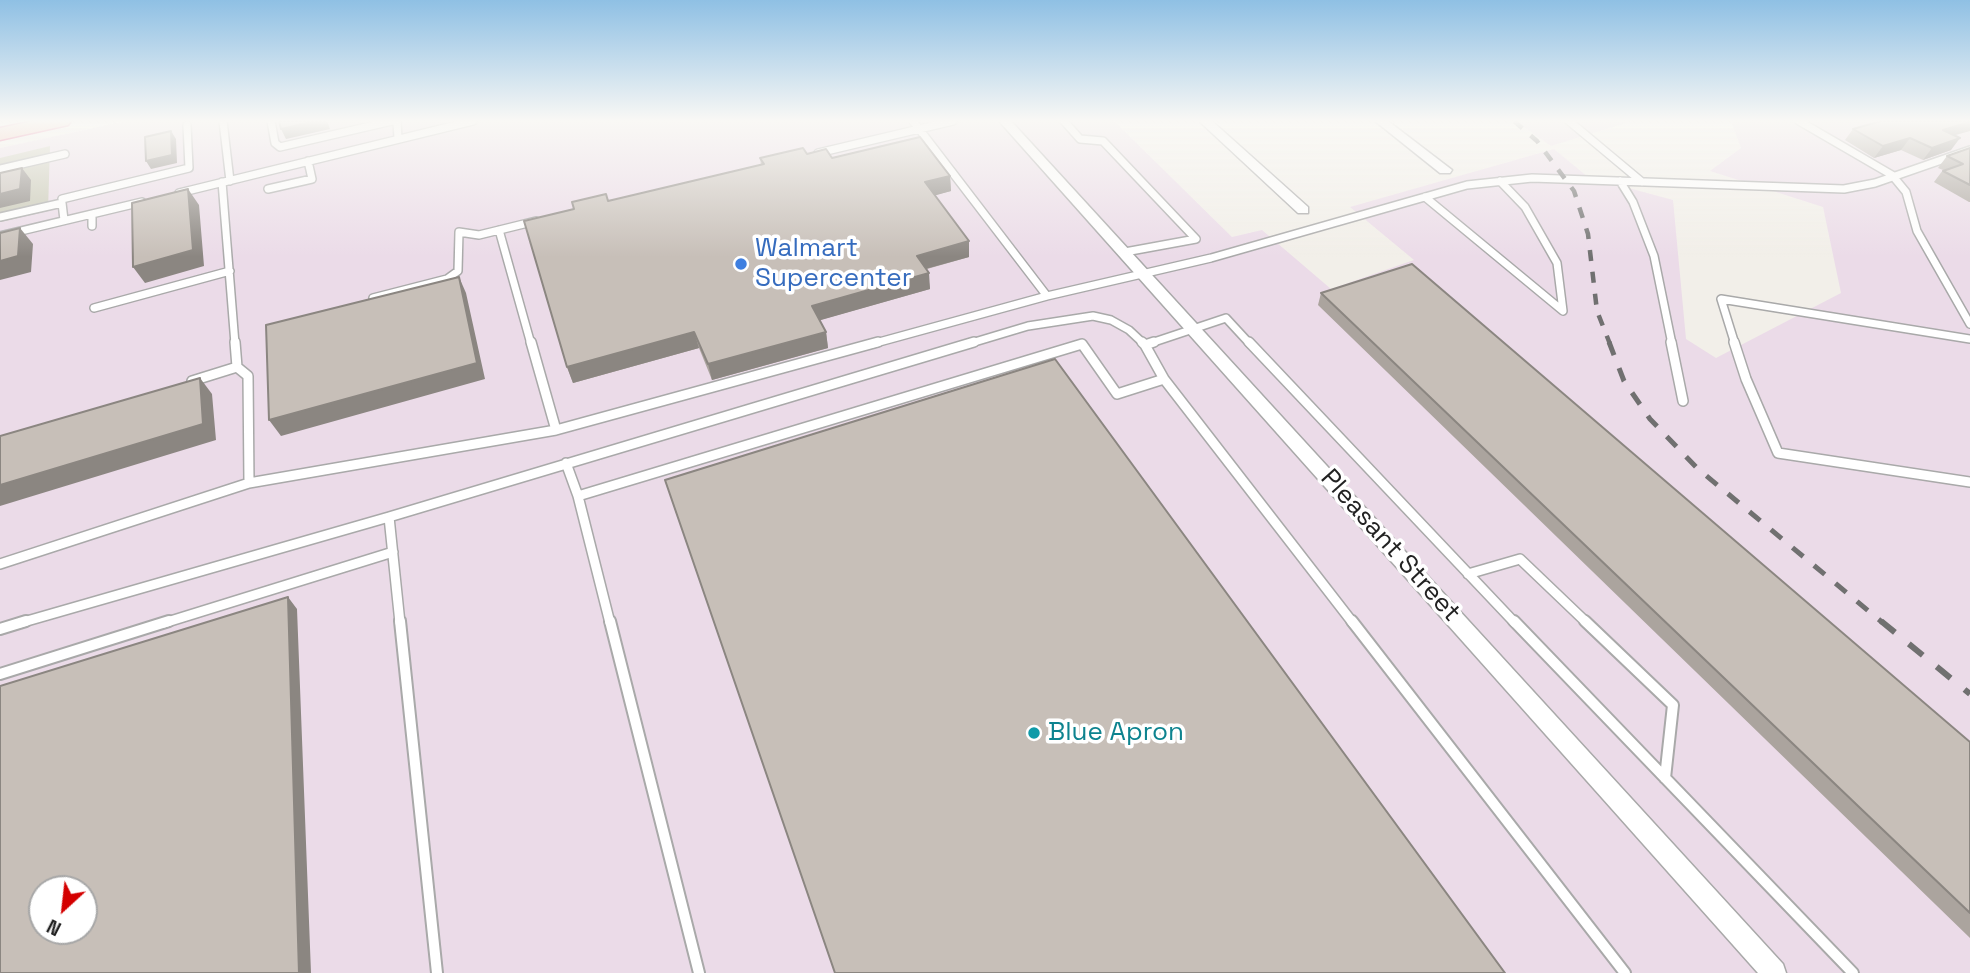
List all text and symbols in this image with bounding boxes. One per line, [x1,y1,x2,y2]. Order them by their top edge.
place label: Walmart Supercenter [755,233,912,294]
marker: Walmart Supercenter [733,256,749,272]
street label: Pleasant Street [1313,463,1467,629]
place label: Blue Apron [1048,717,1184,749]
marker: Blue Apron [1026,725,1042,741]
north arrow [28,875,98,945]
text: N [43,913,66,941]

